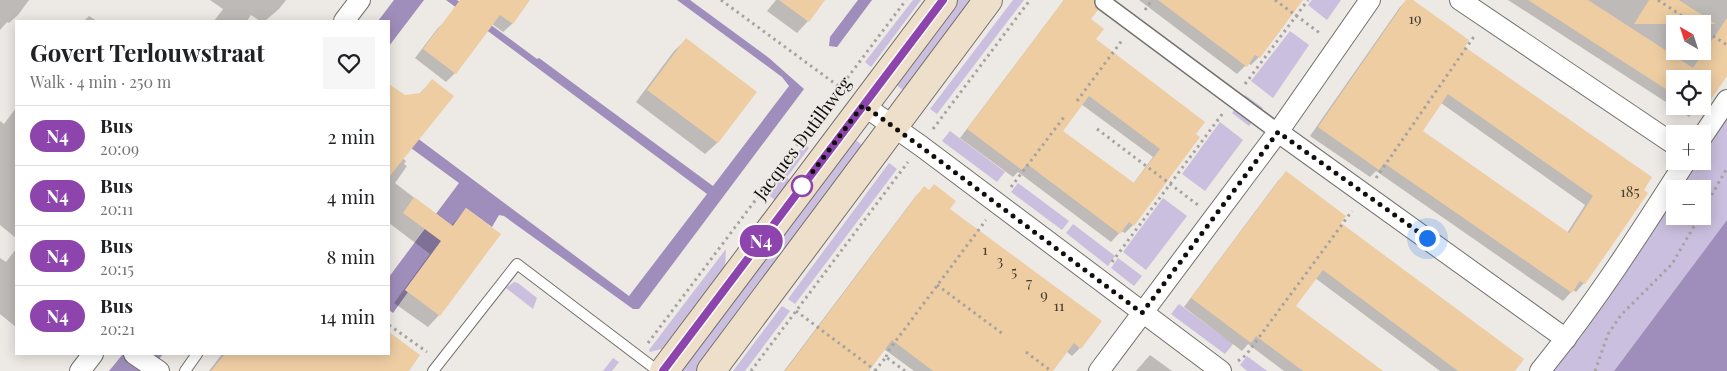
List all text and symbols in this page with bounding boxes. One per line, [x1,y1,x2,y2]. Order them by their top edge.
house number: 19 [1408,8,1422,28]
north arrow [1666,15,1711,60]
map controls [1666,15,1711,225]
text: Govert Terlouwstraat [30,36,265,68]
button: heart [323,37,375,89]
button: locate [1666,70,1711,115]
text: Walk · 4 min · 250 m [30,71,171,92]
street label: Jacques Dutilhweg [747,71,857,205]
text: Bus [100,112,133,138]
text: 2 min [327,123,375,149]
text: N4 [46,124,69,148]
button: + [1666,125,1711,170]
text: 20:09 [100,138,139,159]
text: Bus [100,172,133,198]
unlabelled marker [791,175,813,197]
button: − [1666,180,1711,225]
house number: 185 [1620,181,1640,201]
text: 4 min [327,183,375,209]
text: N4 [46,184,69,208]
text: 20:11 [100,198,133,219]
line badge: N4 [738,225,784,257]
your location [1415,226,1440,251]
text: N4 [750,229,772,253]
text: Bus [100,232,133,258]
house number: 1 [982,239,988,259]
text: 8 min [327,243,375,269]
text: N4 [46,244,69,268]
house number: 3 [997,250,1004,270]
text: 20:15 [100,258,134,279]
house number: 5 [1011,261,1017,281]
house number: 7 [1026,272,1032,292]
house number: 9 [1040,284,1048,304]
text: Bus [100,292,133,318]
house number: 11 [1053,295,1065,315]
text: 14 min [320,303,375,329]
text: N4 [46,304,69,328]
text: 20:21 [100,318,135,339]

